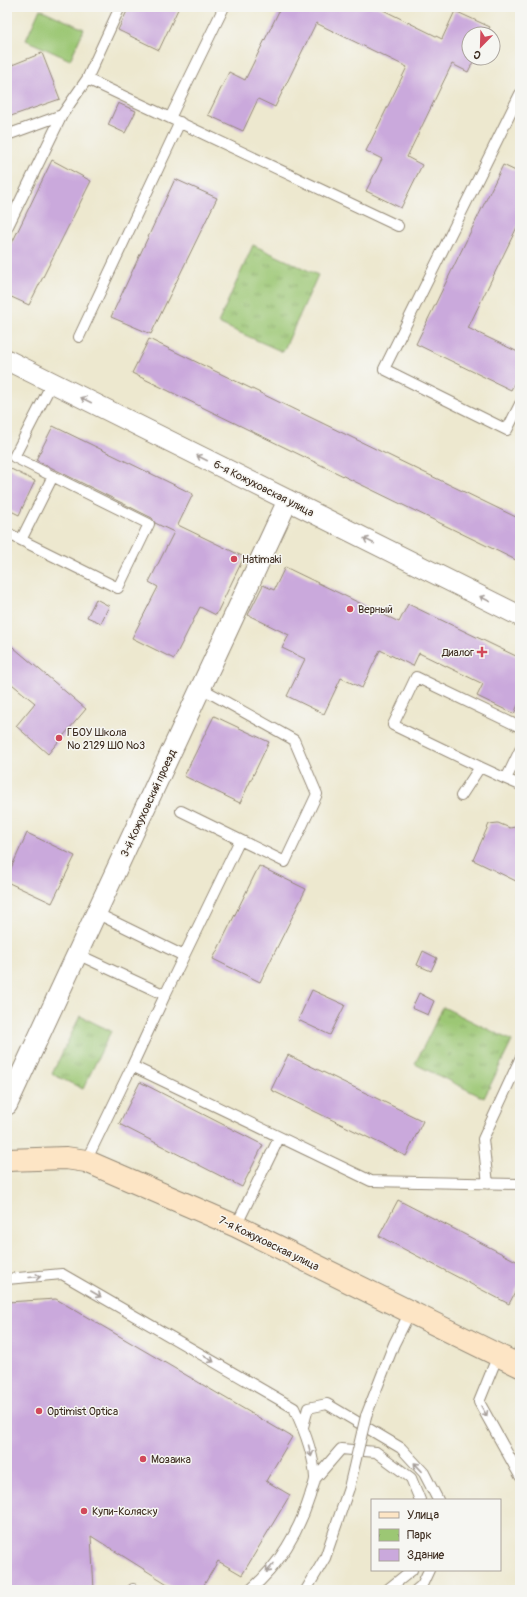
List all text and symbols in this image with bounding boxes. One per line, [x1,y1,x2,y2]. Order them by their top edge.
north arrow [461,26,501,66]
text: С [471,47,483,62]
one-way arrow [80,395,92,403]
one-way arrow [197,454,209,461]
street label: 6-я Кожуховская улица [211,458,316,519]
one-way arrow [363,537,375,544]
place label: Hatimaki [242,553,281,566]
marker: Hatimaki [229,554,239,564]
one-way arrow [479,595,491,602]
place label: Верный [358,603,393,616]
marker: Верный [345,604,355,614]
place label: Диалог [441,646,474,659]
marker: Диалог [477,647,487,657]
place label: ГБОУ Школа № 2129 ШО №3 [67,726,145,752]
marker: ГБОУ Школа № 2129 ШО №3 [54,733,64,743]
street label: 3-й Кожуховский проезд [118,747,179,859]
street label: 7-я Кожуховская улица [216,1213,321,1273]
one-way arrow [28,1273,41,1280]
one-way arrow [90,1290,102,1298]
one-way arrow [203,1355,215,1363]
place label: Optimist Optica [47,1405,118,1418]
one-way arrow [481,1405,489,1417]
marker: Optimist Optica [34,1406,44,1416]
one-way arrow [307,1444,314,1457]
place label: Мозаика [151,1453,191,1466]
marker: Мозаика [138,1454,148,1464]
one-way arrow [413,1462,423,1472]
legend [371,1499,501,1571]
place label: Купи-Коляску [92,1505,158,1518]
marker: Купи-Коляску [79,1506,89,1516]
text: Улица [407,1508,439,1523]
text: Парк [407,1528,432,1543]
text: Здание [407,1548,444,1563]
one-way arrow [266,1563,275,1574]

